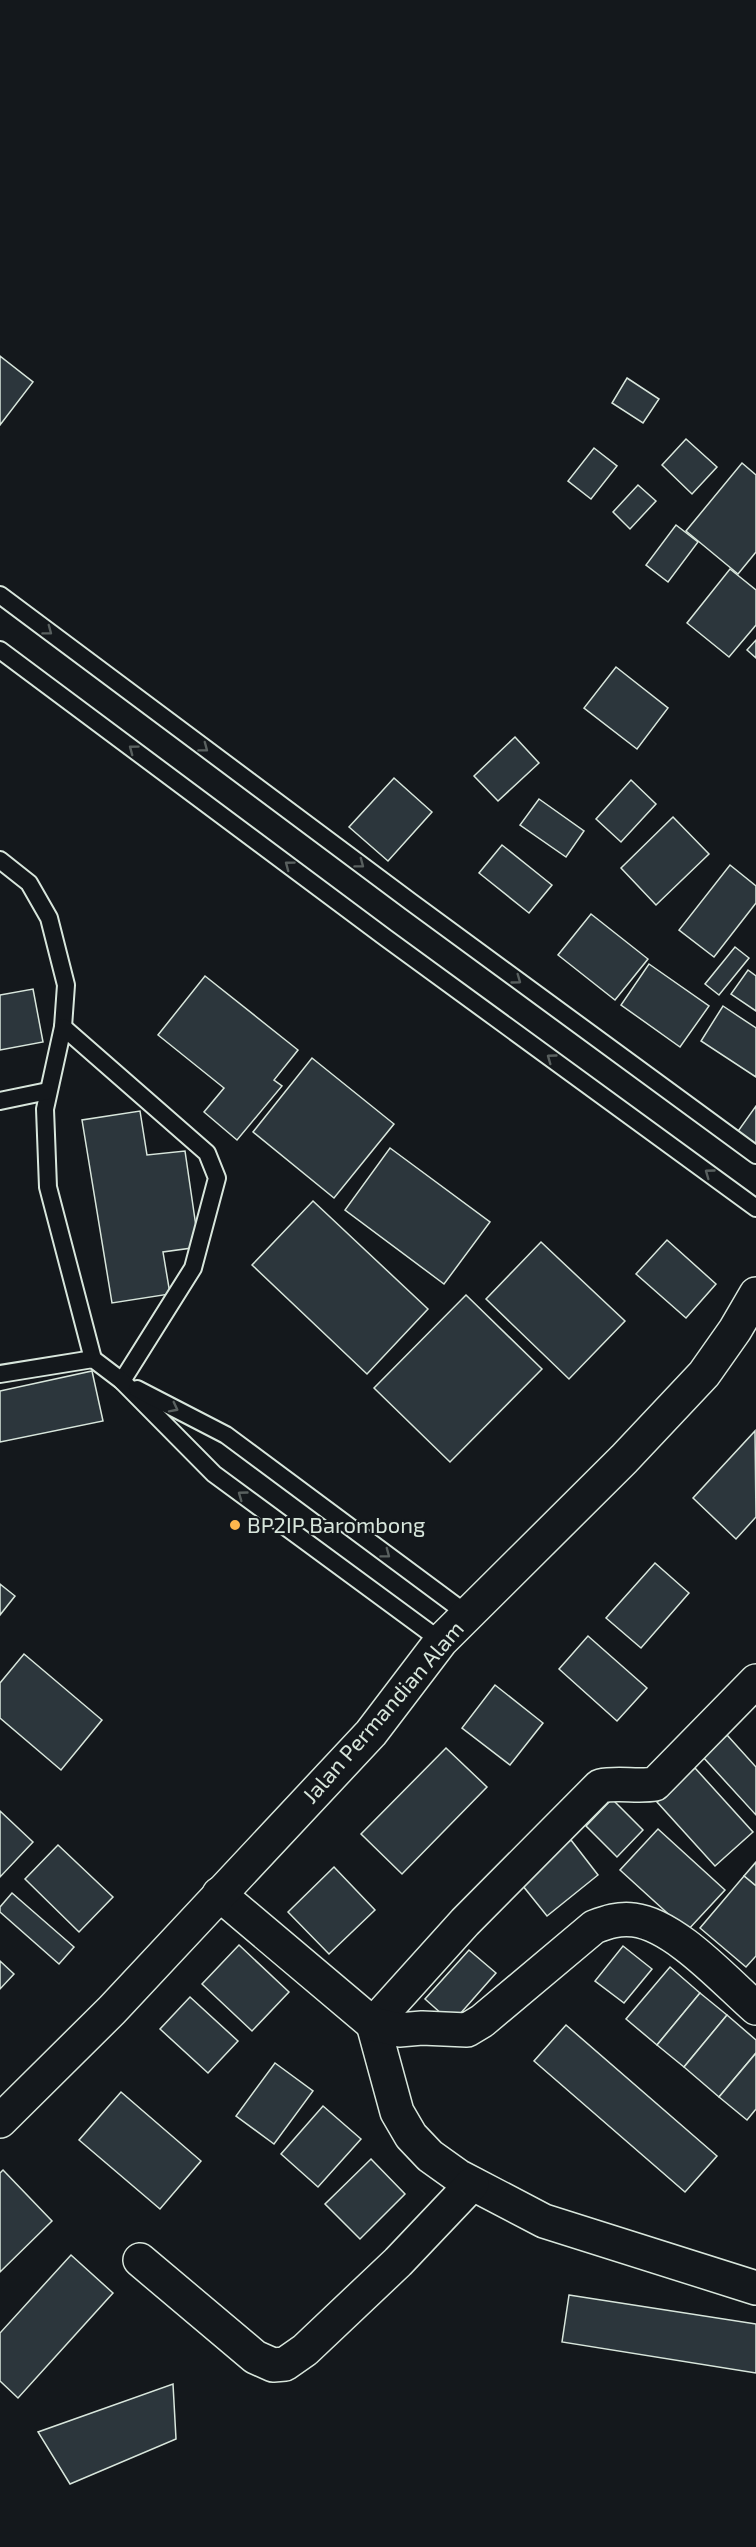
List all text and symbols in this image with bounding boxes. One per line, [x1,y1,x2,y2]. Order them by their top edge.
one-way arrow [41,624,52,635]
one-way arrow [197,740,208,751]
one-way arrow [128,745,139,756]
one-way arrow [353,857,364,868]
one-way arrow [284,861,295,872]
one-way arrow [510,973,521,984]
one-way arrow [547,1054,558,1065]
one-way arrow [704,1169,715,1180]
one-way arrow [168,1401,179,1412]
one-way arrow [237,1491,248,1502]
place label: BP2IP Barombong [247,1511,425,1537]
marker: BP2IP Barombong [228,1518,242,1532]
one-way arrow [380,1547,391,1558]
street label: Jalan Permandian Alam [296,1615,468,1808]

